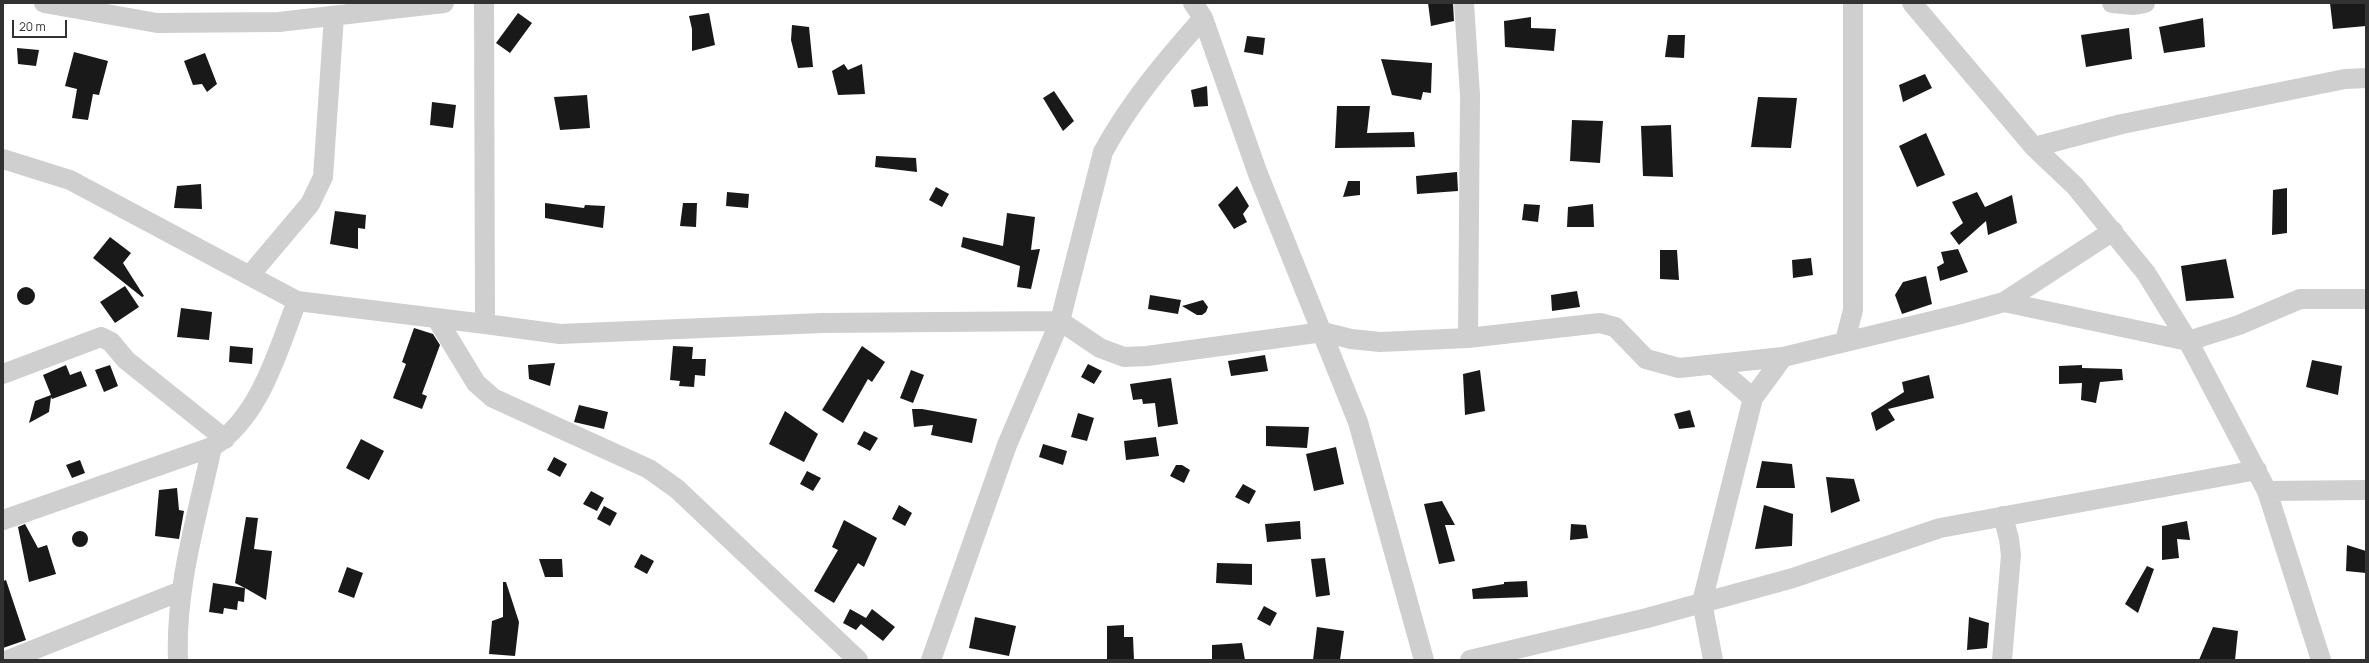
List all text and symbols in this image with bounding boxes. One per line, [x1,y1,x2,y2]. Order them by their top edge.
scale bar [14,12,69,38]
text: 20 m [19,18,46,35]

